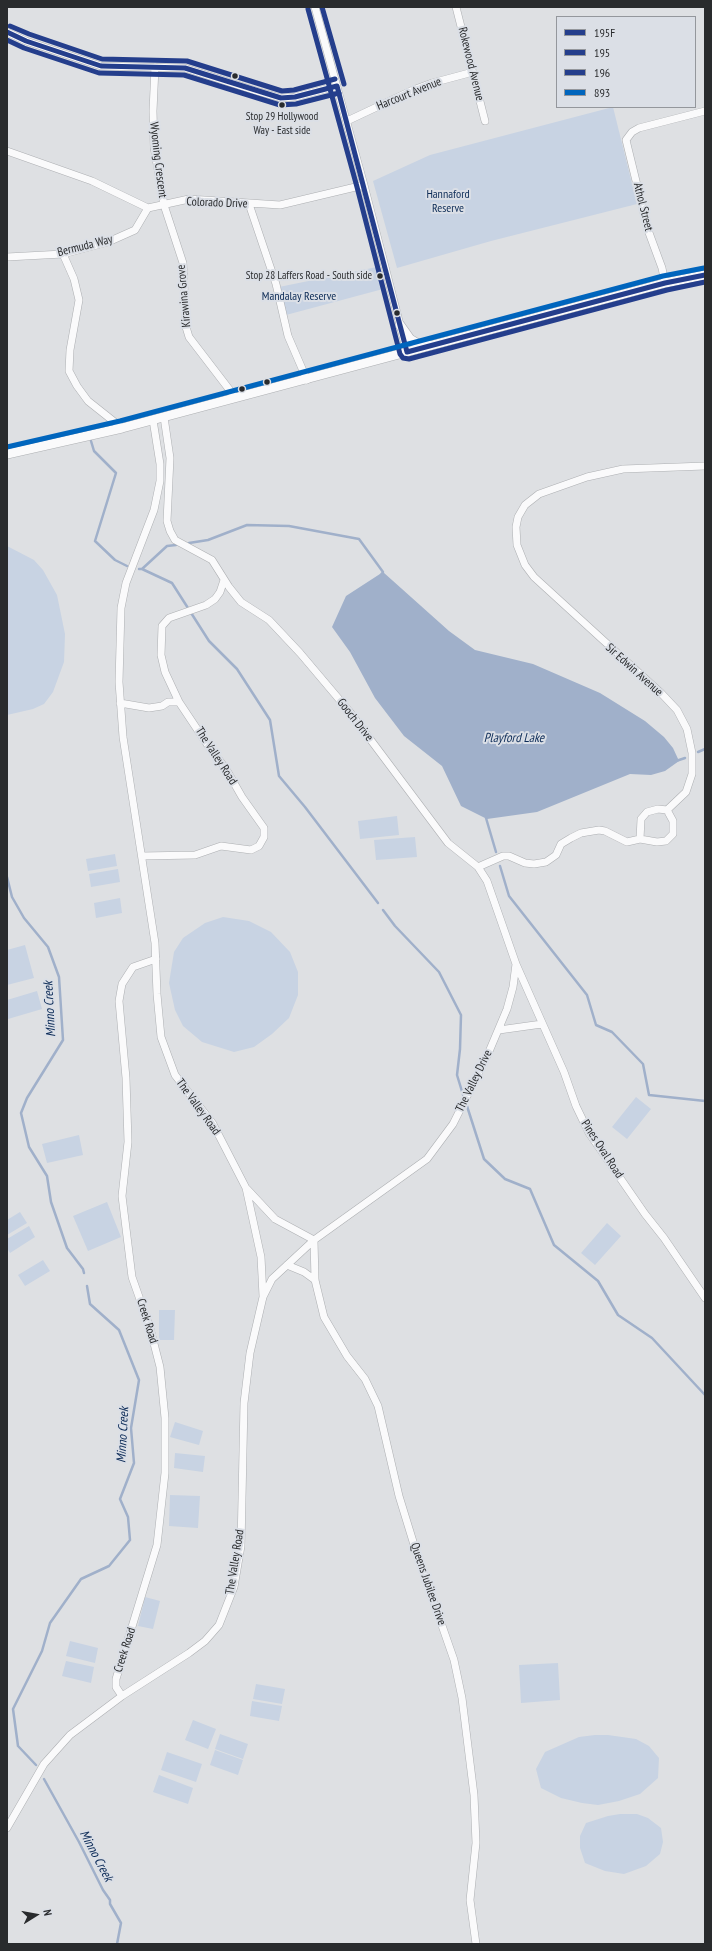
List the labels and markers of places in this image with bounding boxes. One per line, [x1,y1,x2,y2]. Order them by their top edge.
unlabelled marker [230,71,240,81]
marker: Stop 29 Hollywood Way - East side [277,100,287,110]
place label: Stop 29 Hollywood Way - East side [246,110,318,136]
place label: Stop 28 Laffers Road - South side [246,269,372,283]
marker: Stop 28 Laffers Road - South side [375,271,385,281]
unlabelled marker [392,308,402,318]
unlabelled marker [262,377,272,387]
unlabelled marker [237,384,247,394]

